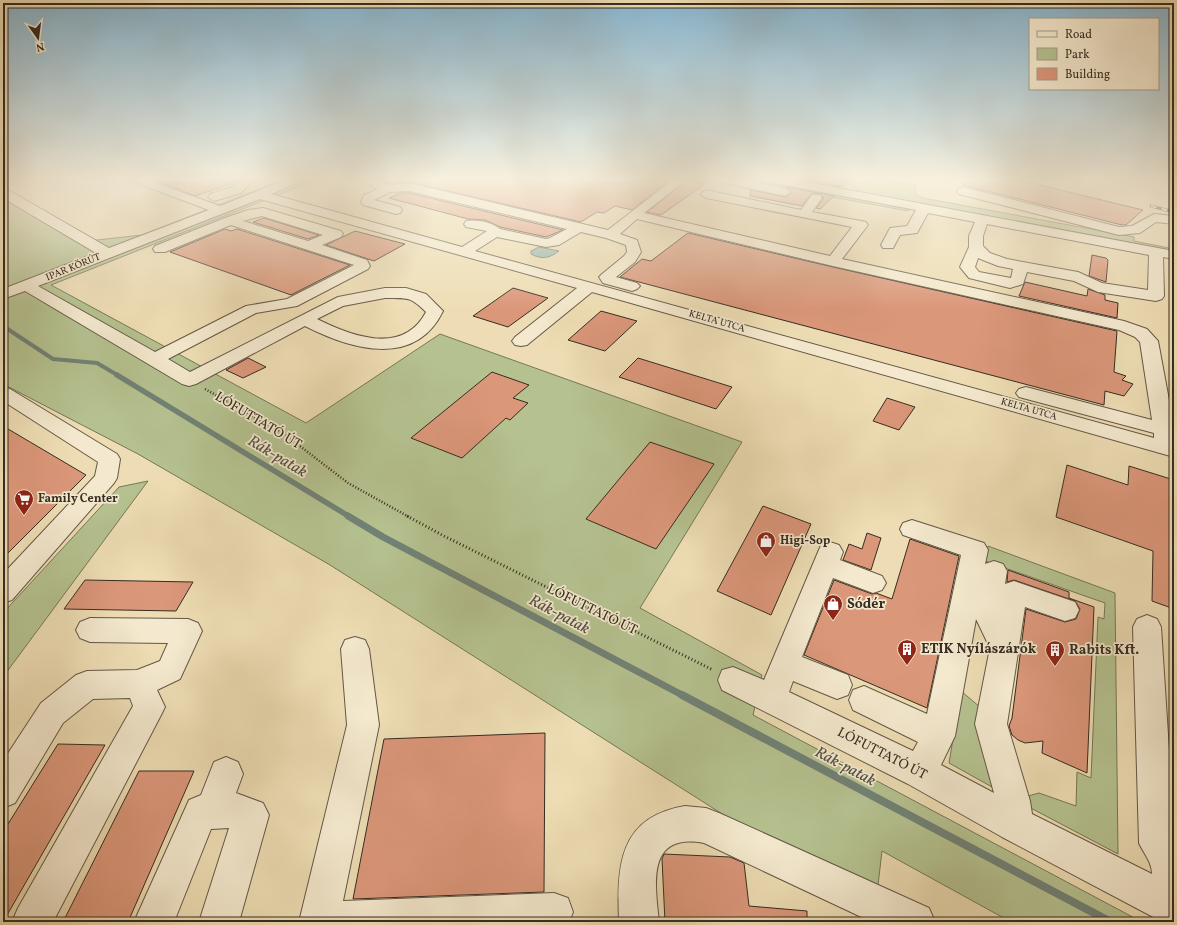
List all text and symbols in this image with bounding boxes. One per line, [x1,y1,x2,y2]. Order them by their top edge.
north arrow [18,18,58,58]
legend [1029,18,1159,90]
text: Road [1065,27,1092,43]
text: N [34,38,46,54]
text: Park [1065,47,1090,63]
text: Building [1065,67,1110,83]
street label: IPAR KÖRÚT [44,250,103,284]
street label: KELTA UTCA [687,306,747,336]
street label: LÓFUTTATÓ ÚT [211,387,306,454]
street label: KELTA UTCA [999,394,1059,424]
water label: Rák-patak [243,431,311,484]
supermarket icon: Family Center [13,488,35,516]
place label: Family Center [38,491,118,507]
shop icon: Higi-Sop [755,530,777,558]
place label: Higi-Sop [780,533,831,549]
street label: LÓFUTTATÓ ÚT [544,579,641,640]
water label: Rák-patak [525,590,594,640]
shop icon: Sódér [822,593,844,621]
place label: Sódér [847,595,885,614]
building icon: ETIK Nyílászárók [896,638,918,666]
building icon: Rabits Kft. [1044,639,1066,667]
place label: ETIK Nyílászárók [921,640,1037,659]
place label: Rabits Kft. [1069,641,1139,660]
street label: LÓFUTTATÓ ÚT [834,722,931,785]
water label: Rák-patak [811,742,880,792]

